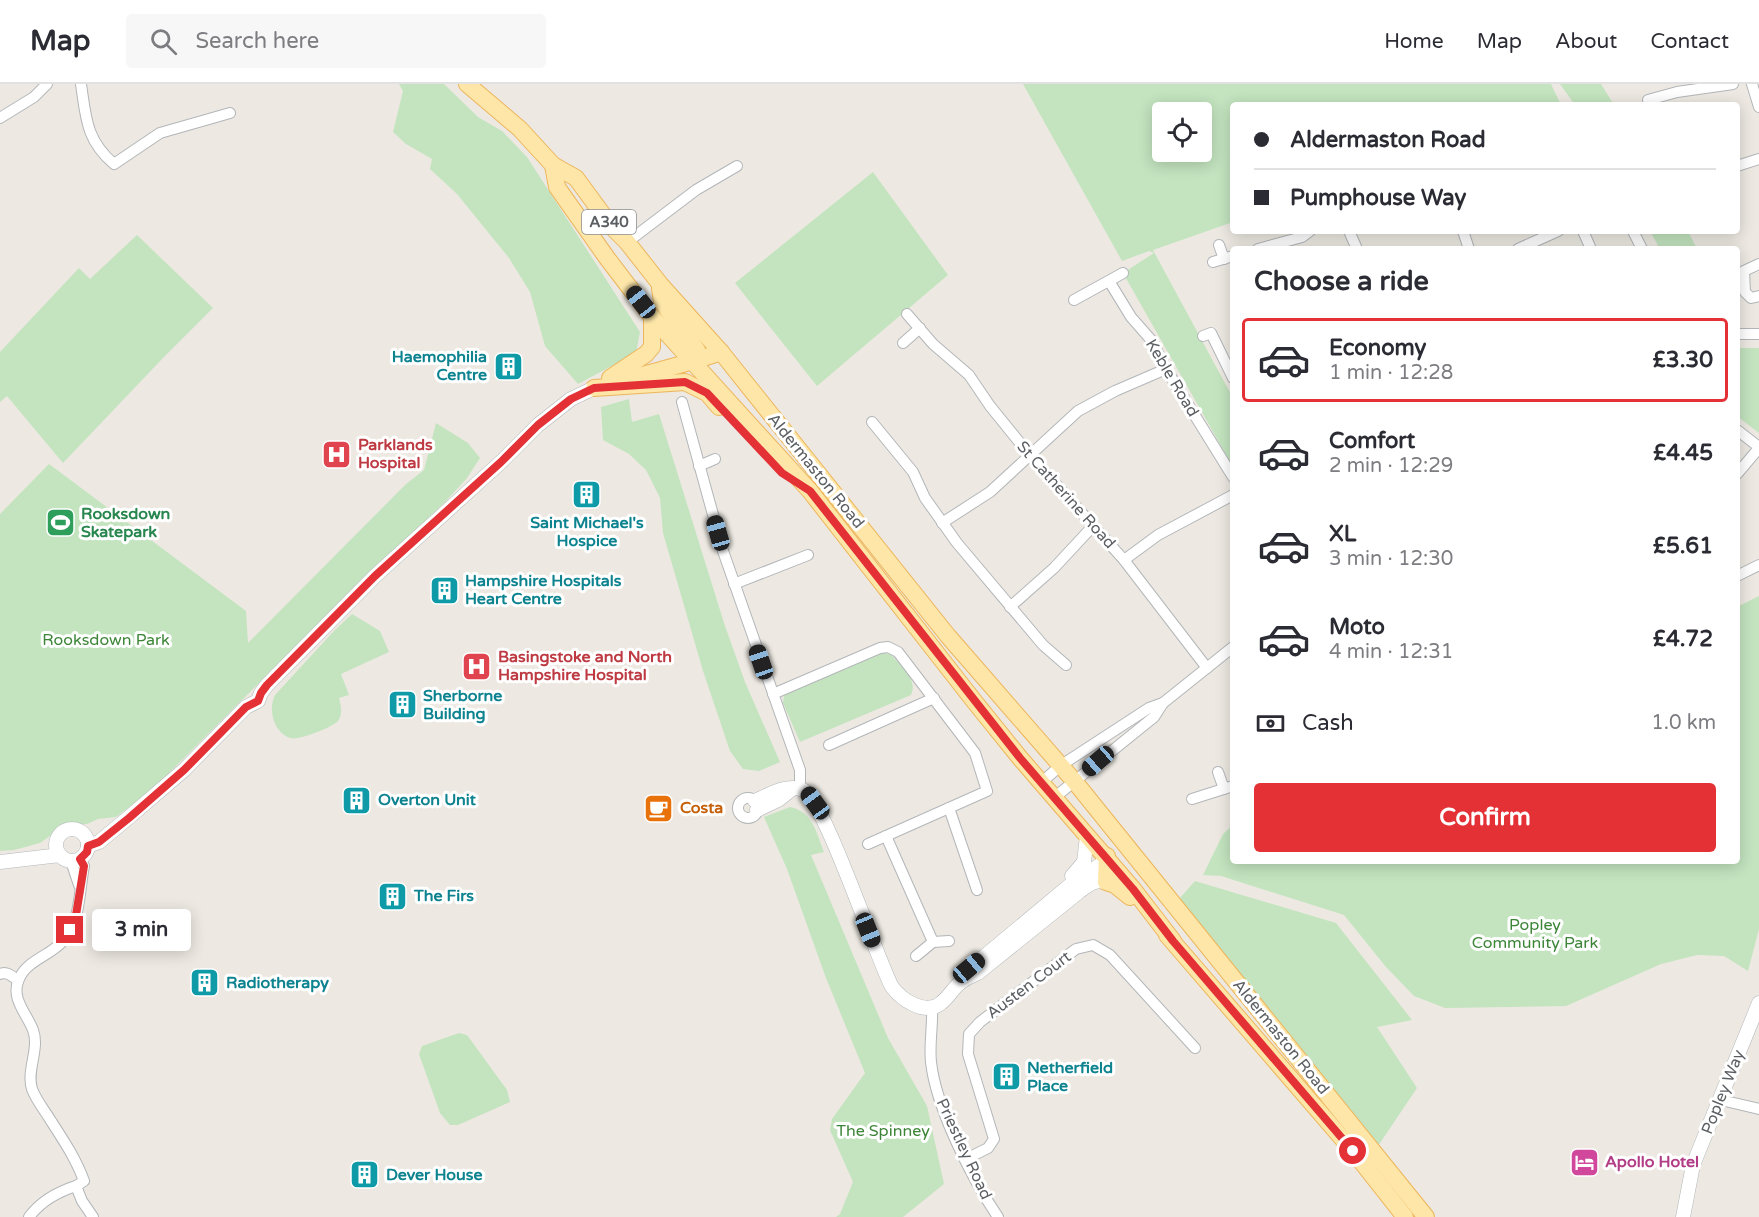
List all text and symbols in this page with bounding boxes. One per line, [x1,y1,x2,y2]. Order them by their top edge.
search box [126,14,546,68]
text: Map [30,24,90,58]
icon: search [147,25,180,58]
text: Search here [195,28,319,54]
text: Home [1384,29,1444,54]
text: Map [1477,29,1522,54]
text: About [1555,29,1617,54]
text: Contact [1650,29,1729,54]
map controls [1152,102,1212,162]
button: locate [1152,102,1212,162]
text: Aldermaston Road [1290,127,1486,153]
text: Pumphouse Way [1290,185,1466,211]
road number: A340 [582,210,636,234]
text: Choose a ride [1254,265,1429,298]
car [623,282,659,322]
icon: car [1257,333,1311,387]
street label: Keble Road [1141,335,1203,421]
text: Economy [1329,335,1426,361]
place label: Haemophilia Centre [392,347,487,385]
text: £3.30 [1653,347,1713,373]
building icon: Haemophilia Centre [492,350,524,382]
text: 1 min · 12:28 [1329,361,1453,385]
street label: Aldermaston Road [763,409,869,533]
icon: car [1257,426,1311,480]
text: Comfort [1329,428,1415,454]
place label: Parklands Hospital [358,435,433,473]
street label: St Catherine Road [1012,437,1120,553]
hospital icon: Parklands Hospital [321,438,353,470]
text: £4.45 [1653,440,1713,466]
text: 2 min · 12:29 [1329,454,1453,478]
building icon: Saint Michael's Hospice [571,479,603,511]
place label: Rooksdown Skatepark [81,504,170,542]
sports icon: Rooksdown Skatepark [44,507,76,539]
place label: Saint Michael's Hospice [530,513,644,551]
car [704,513,732,553]
icon: car [1257,519,1311,573]
text: XL [1329,521,1356,547]
text: £5.61 [1653,533,1713,559]
text: 3 min · 12:30 [1329,547,1453,571]
place label: Hampshire Hospitals Heart Centre [465,571,622,609]
building icon: Hampshire Hospitals Heart Centre [428,574,460,606]
icon: car [1257,612,1311,666]
text: Moto [1329,614,1385,640]
text: £4.72 [1653,626,1713,652]
park label: Rooksdown Park [42,630,170,650]
text: 4 min · 12:31 [1329,640,1453,664]
car [747,642,775,682]
place label: Basingstoke and North Hampshire Hospital [498,647,672,685]
hospital icon: Basingstoke and North Hampshire Hospital [461,650,493,682]
place label: Sherborne Building [423,686,502,724]
building icon: Sherborne Building [386,689,418,721]
icon: cash [1254,707,1287,740]
text: Cash [1302,710,1354,736]
text: 1.0 km [1651,711,1716,735]
car [1079,742,1117,780]
car [797,783,833,823]
button: Confirm [1254,783,1716,852]
building icon: Overton Unit [341,784,373,816]
place label: Overton Unit [378,790,477,810]
cafe icon: Costa [643,792,675,824]
place label: Costa [680,798,723,818]
building icon: The Firs [377,880,409,912]
place label: The Firs [413,886,474,906]
callout: 3 min [91,909,190,951]
car [853,910,883,950]
park label: Popley Community Park [1472,915,1598,953]
route end [56,916,83,943]
text: 3 min [115,918,168,942]
street label: Austen Court [983,947,1075,1023]
car [949,950,989,986]
building icon: Radiotherapy [189,967,221,999]
place label: Radiotherapy [226,973,329,993]
street label: Aldermaston Road [1228,975,1334,1099]
street label: Popley Way [1697,1047,1749,1137]
place label: Netherfield Place [1027,1058,1113,1096]
building icon: Netherfield Place [990,1061,1022,1093]
street label: Priestley Road [932,1095,996,1203]
park label: The Spinney [836,1121,930,1141]
route start [1339,1137,1366,1164]
hotel icon: Apollo Hotel [1568,1146,1600,1178]
place label: Apollo Hotel [1605,1152,1699,1172]
building icon: Dever House [349,1159,381,1191]
place label: Dever House [386,1165,482,1185]

